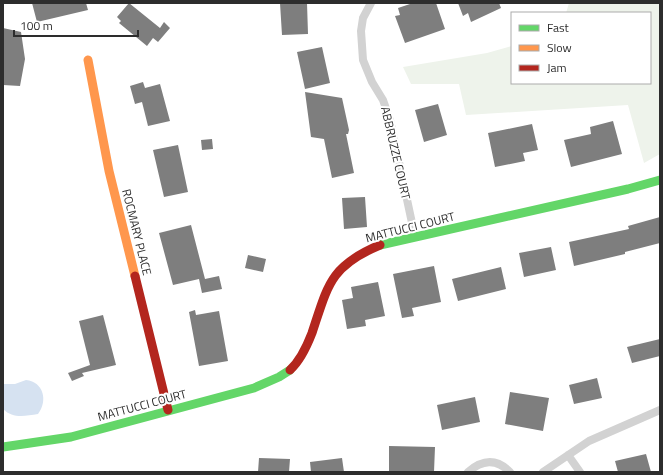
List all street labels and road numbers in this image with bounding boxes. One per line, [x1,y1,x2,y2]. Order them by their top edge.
street label: ABBRUZZE COURT [376,105,416,202]
street label: ROCMARY PLACE [117,187,157,278]
street label: MATTUCCI COURT [363,207,457,247]
street label: MATTUCCI COURT [95,384,189,426]

